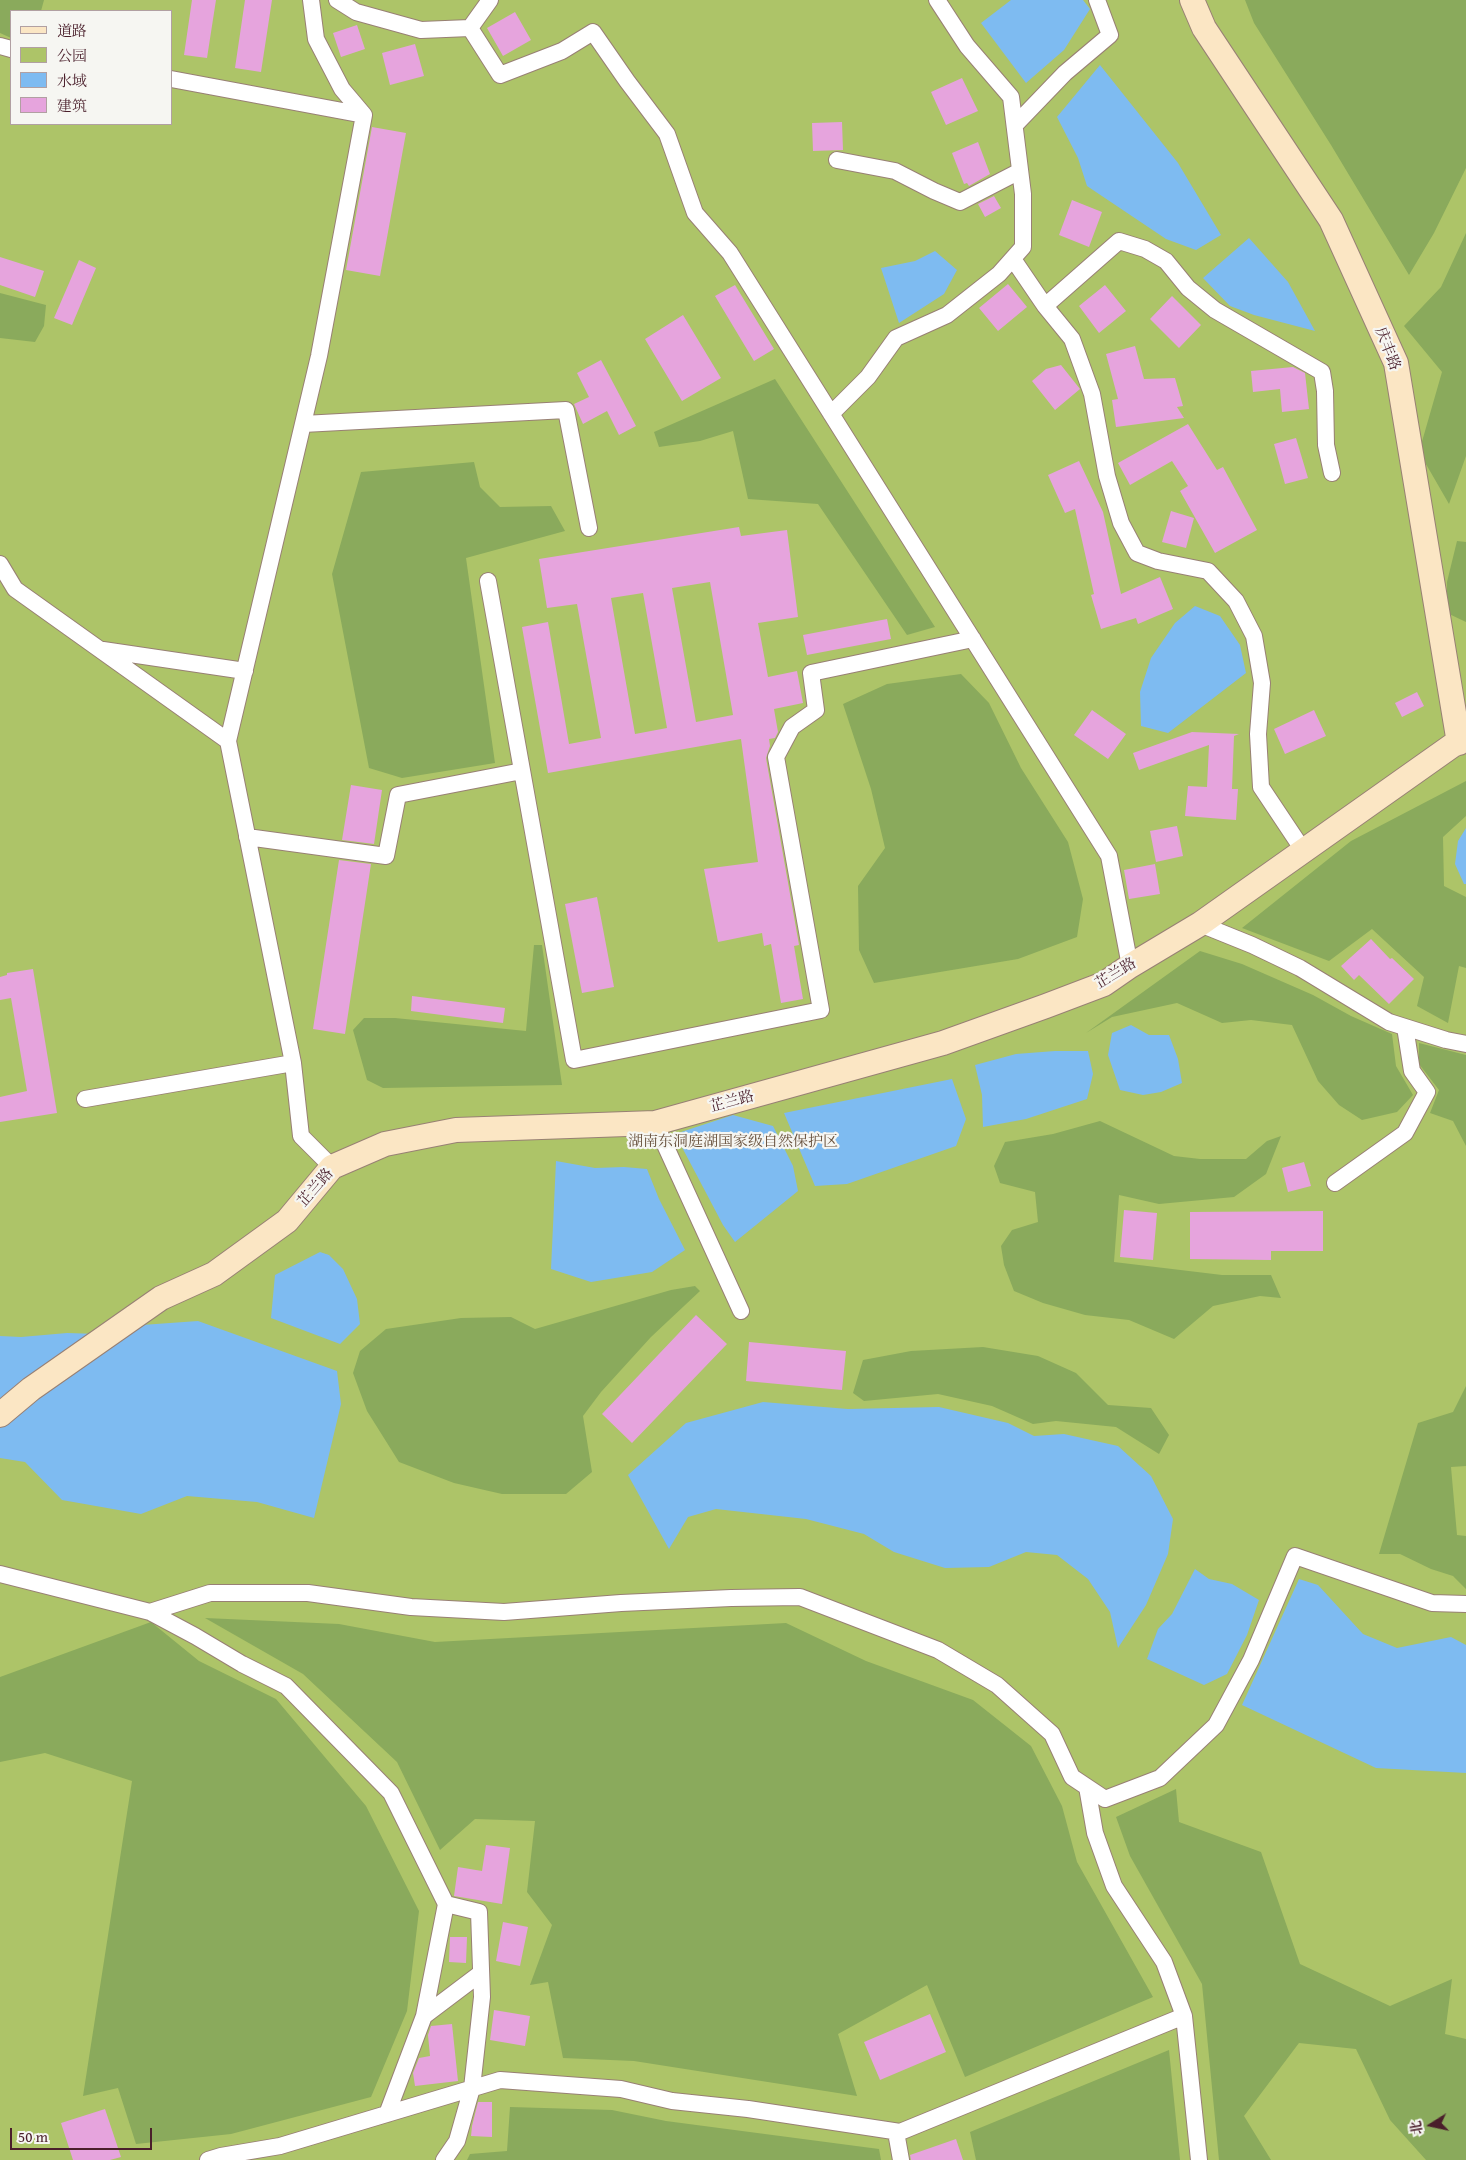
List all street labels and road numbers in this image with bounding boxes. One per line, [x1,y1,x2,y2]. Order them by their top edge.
street label: 庆丰路 [1371,325,1403,373]
street label: 芷兰路 [1092,955,1140,993]
street label: 芷兰路 [708,1087,756,1117]
street label: 芷兰路 [294,1165,338,1211]

